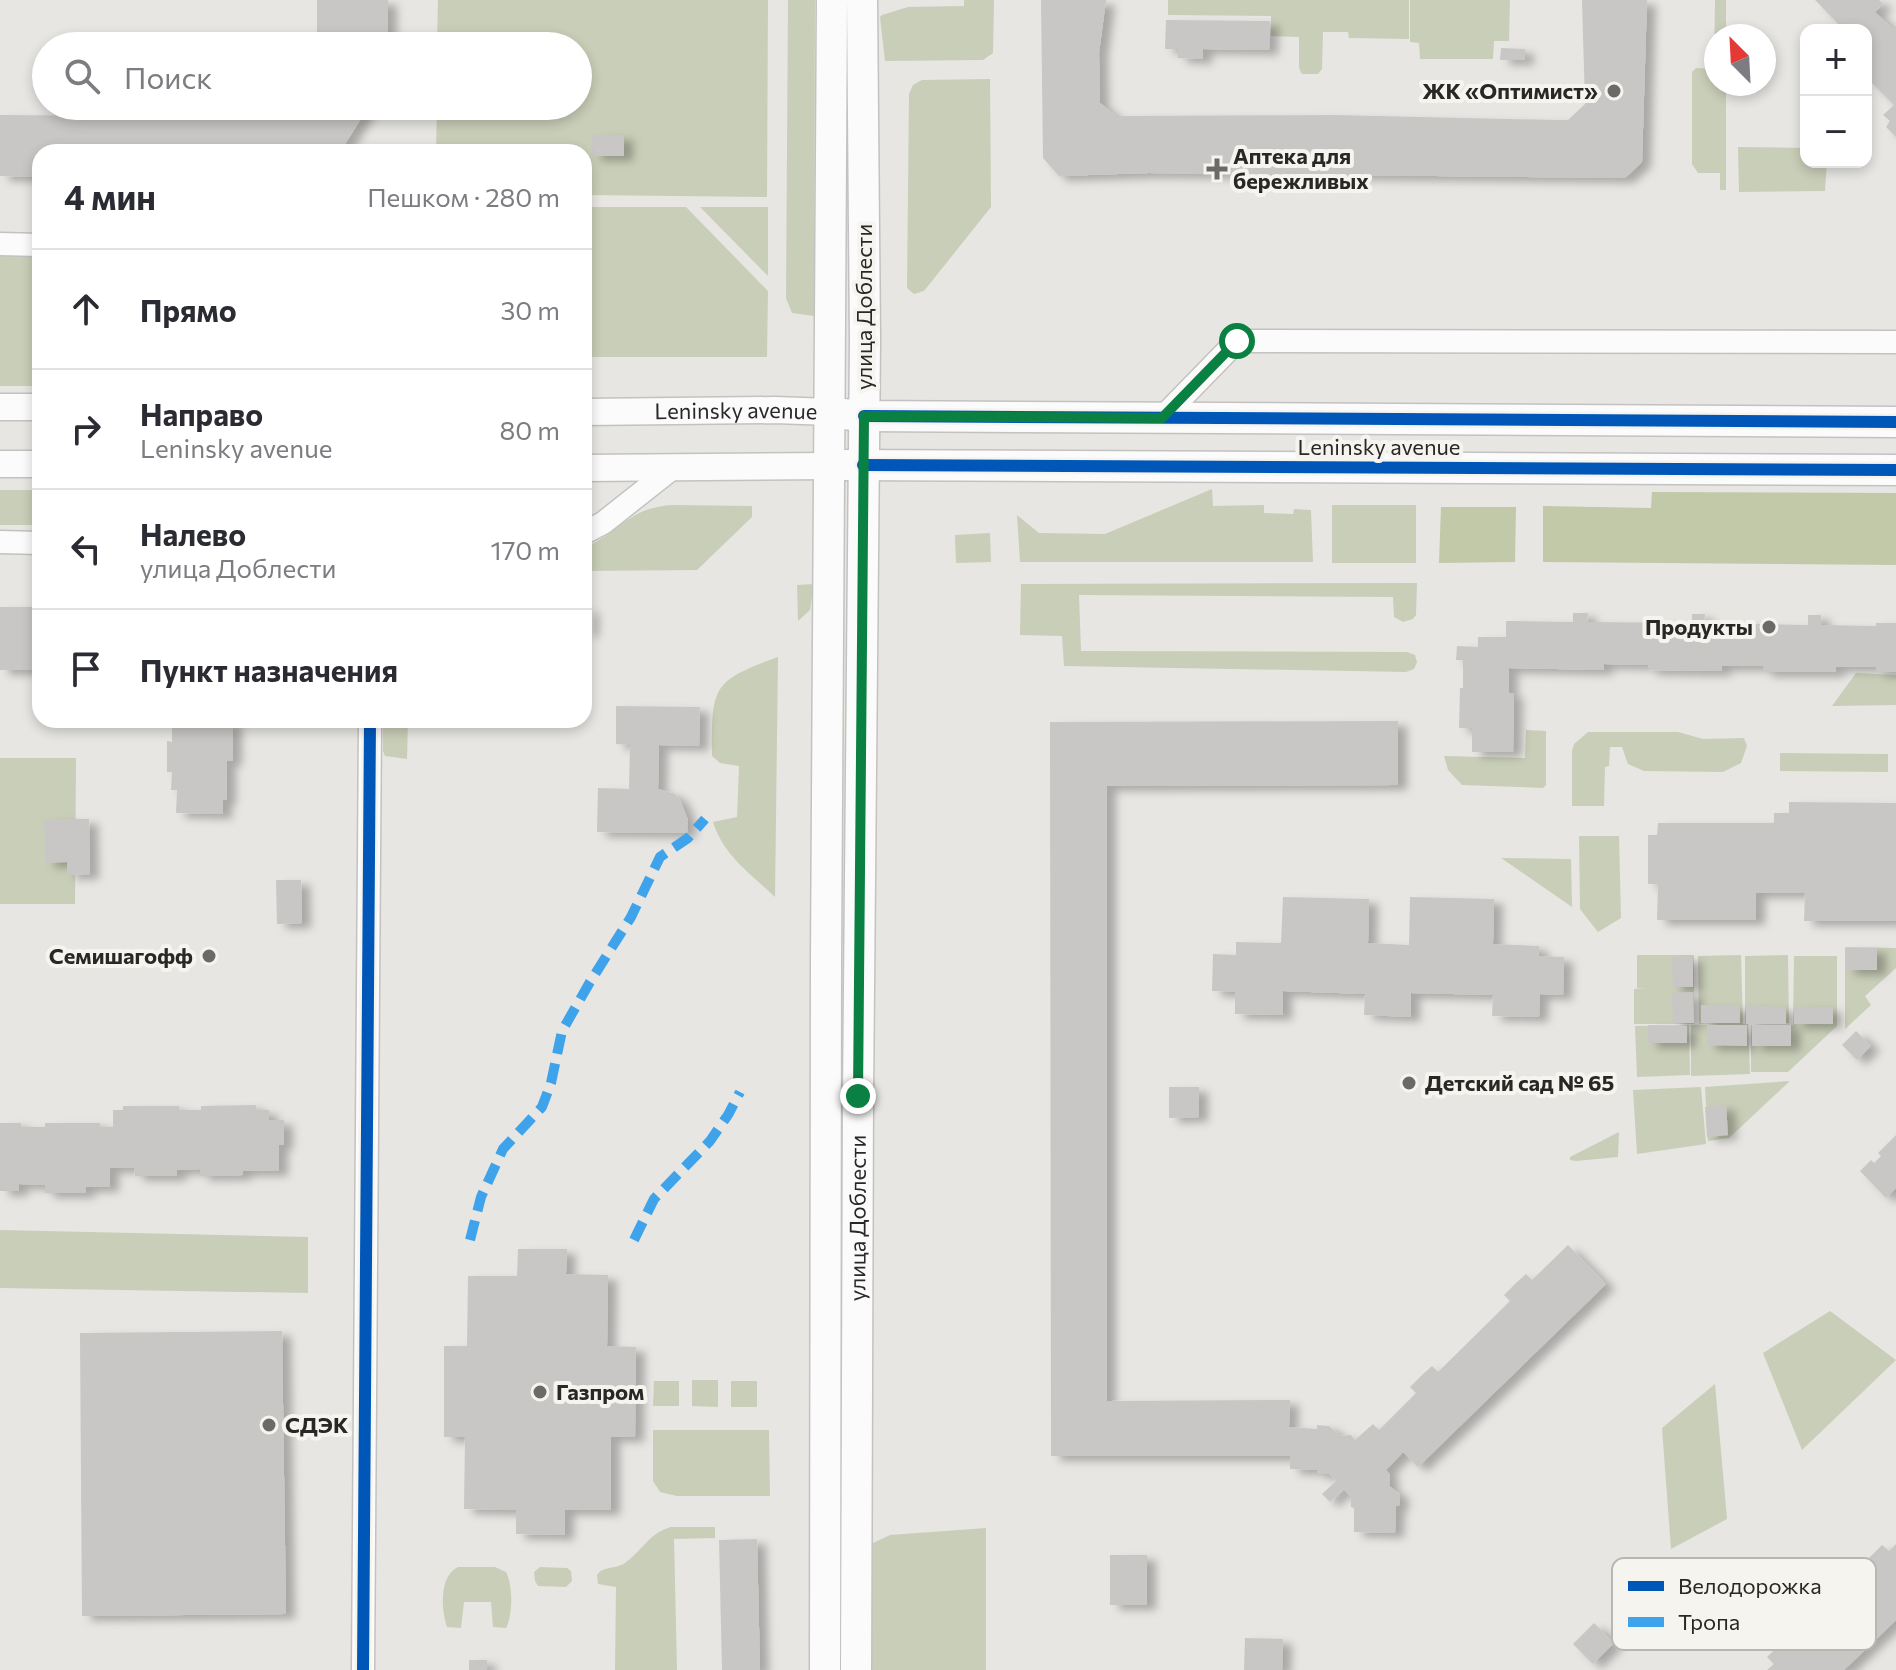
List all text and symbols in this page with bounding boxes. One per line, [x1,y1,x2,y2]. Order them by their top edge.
north arrow [1704,24,1776,96]
map controls [1800,24,1872,168]
button: + [1800,24,1872,96]
search box [32,32,592,120]
icon: search [60,54,104,98]
text: Поиск [124,58,212,95]
place label: ЖК «Оптимист» [1422,77,1598,104]
marker: ЖК «Оптимист» [1605,82,1623,100]
button: − [1800,96,1872,168]
place label: Аптека для бережливых [1233,142,1369,194]
marker: Аптека для бережливых [1208,160,1226,178]
text: 4 мин [64,175,156,217]
text: Пешком · 280 m [367,181,560,212]
street label: улица Доблести [850,224,877,390]
icon: ahead [64,287,108,331]
text: Прямо [140,291,237,328]
text: 30 m [501,294,560,325]
route start [1219,323,1255,359]
text: Направо [140,395,263,432]
street label: Leninsky avenue [654,396,818,425]
icon: right [64,407,108,451]
text: 80 m [500,414,560,445]
text: Leninsky avenue [140,432,332,463]
street label: Leninsky avenue [1298,433,1460,460]
text: Налево [140,515,246,552]
icon: left [64,527,108,571]
text: 170 m [491,534,560,565]
text: улица Доблести [140,552,336,583]
place label: Продукты [1645,613,1753,640]
marker: Продукты [1760,618,1778,636]
icon: arrive [64,647,108,691]
text: Пункт назначения [140,651,398,688]
place label: Семишагофф [49,942,193,969]
marker: Семишагофф [200,947,218,965]
place label: Детский сад № 65 [1425,1069,1614,1096]
marker: Детский сад № 65 [1400,1074,1418,1092]
route end [840,1078,876,1114]
street label: улица Доблести [843,1135,871,1301]
place label: Газпром [556,1378,644,1405]
marker: Газпром [531,1383,549,1401]
place label: СДЭК [285,1411,348,1438]
marker: СДЭК [260,1416,278,1434]
legend [1612,1558,1876,1650]
text: Велодорожка [1678,1572,1822,1599]
text: Тропа [1678,1608,1740,1635]

